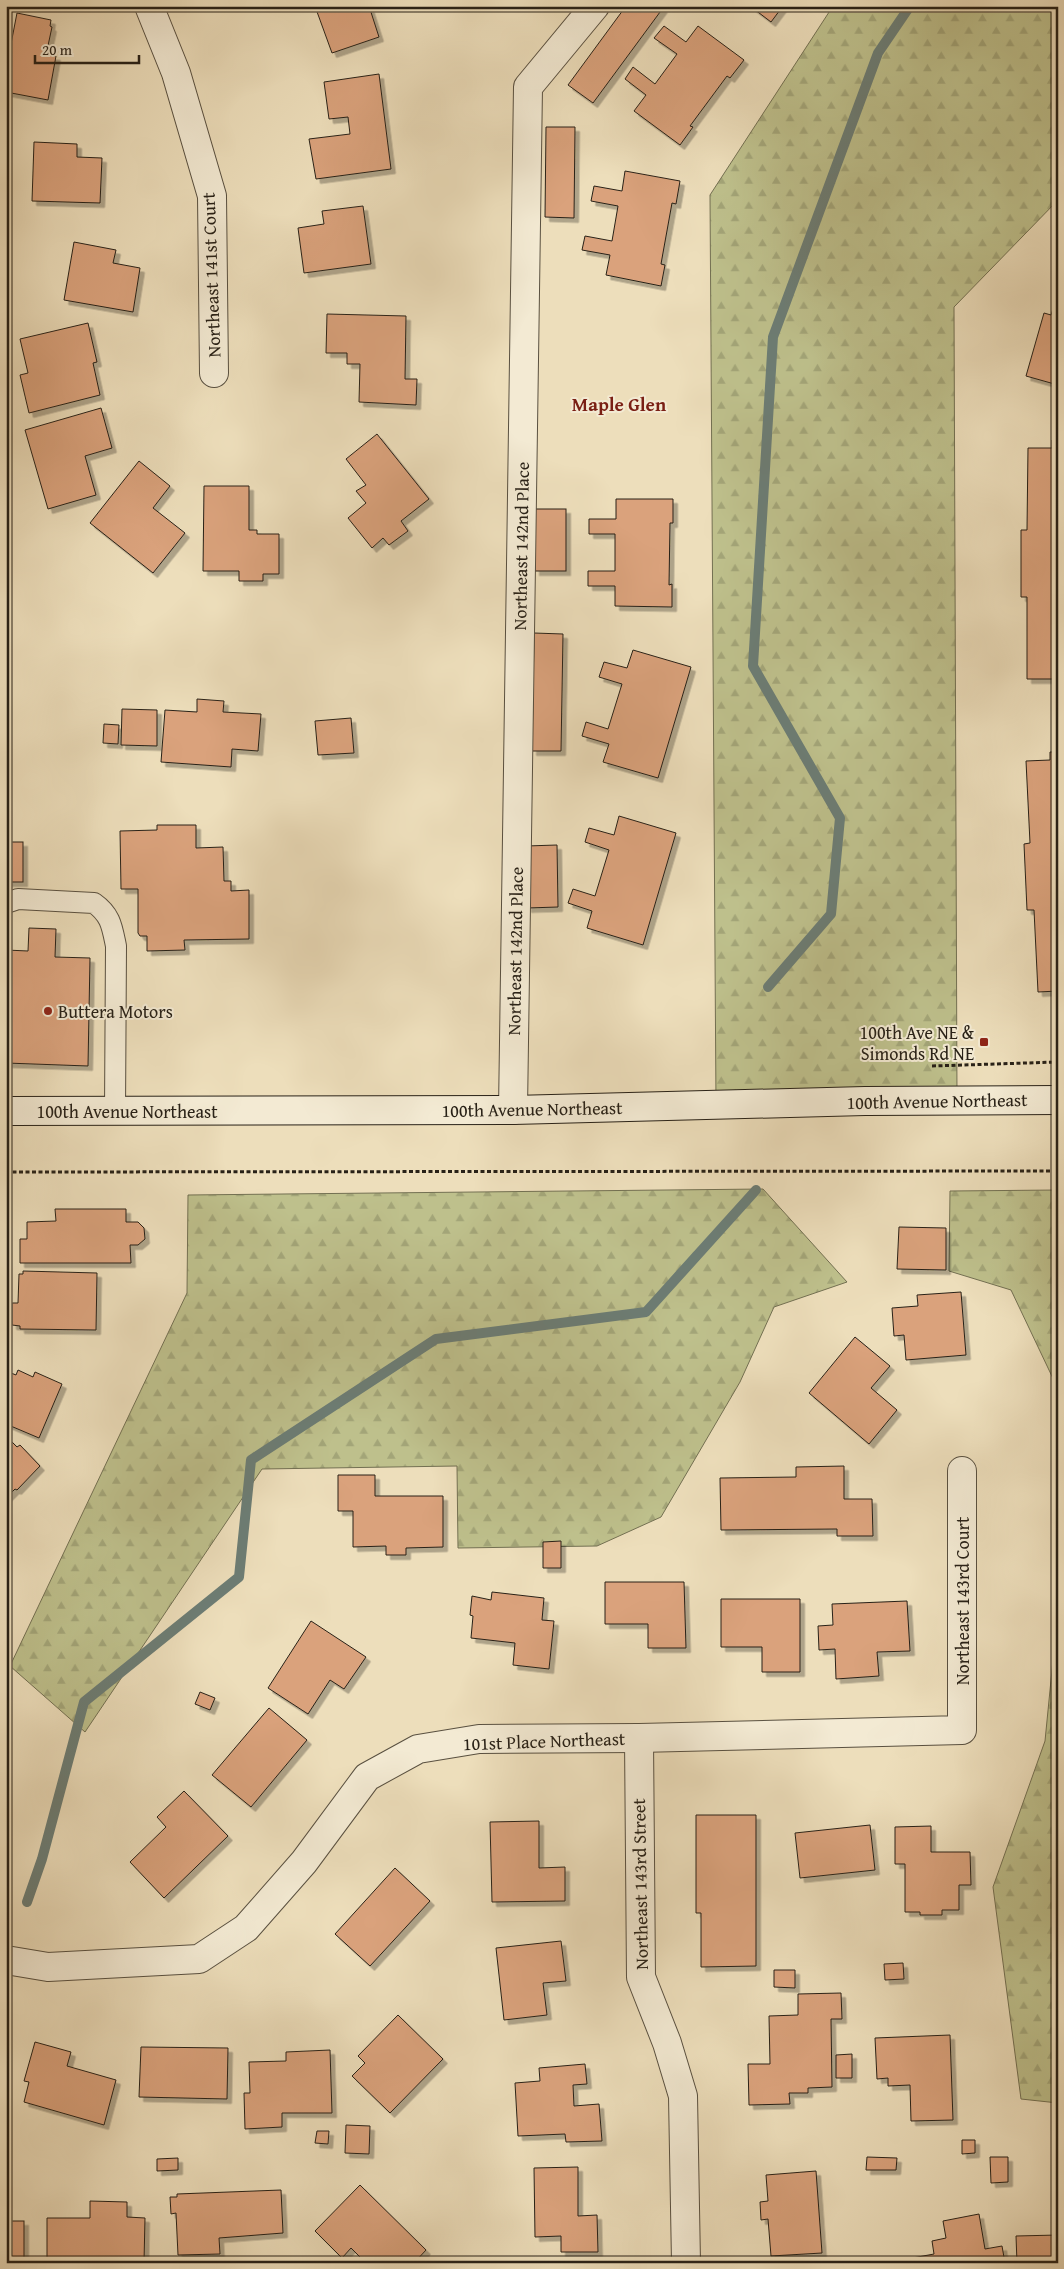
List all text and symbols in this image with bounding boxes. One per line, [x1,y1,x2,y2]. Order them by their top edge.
scale bar [35,32,139,64]
text: 20 m [42,39,73,60]
street label: Northeast 141st Court [195,191,227,358]
district label: Maple Glen [572,390,667,418]
street label: Northeast 142nd Place [506,461,536,631]
street label: Northeast 142nd Place [500,866,530,1036]
place label: Buttera Motors [58,998,173,1025]
marker: Buttera Motors [42,1005,54,1017]
place label: 100th Ave NE & Simonds Rd NE [860,1019,975,1067]
marker: 100th Ave NE & Simonds Rd NE [978,1036,990,1048]
street label: 100th Avenue Northeast [846,1086,1028,1116]
street label: 100th Avenue Northeast [441,1094,623,1124]
street label: 100th Avenue Northeast [37,1098,218,1125]
street label: Northeast 143rd Court [949,1516,976,1685]
street label: 101st Place Northeast [462,1725,626,1757]
street label: Northeast 143rd Street [625,1797,655,1970]

